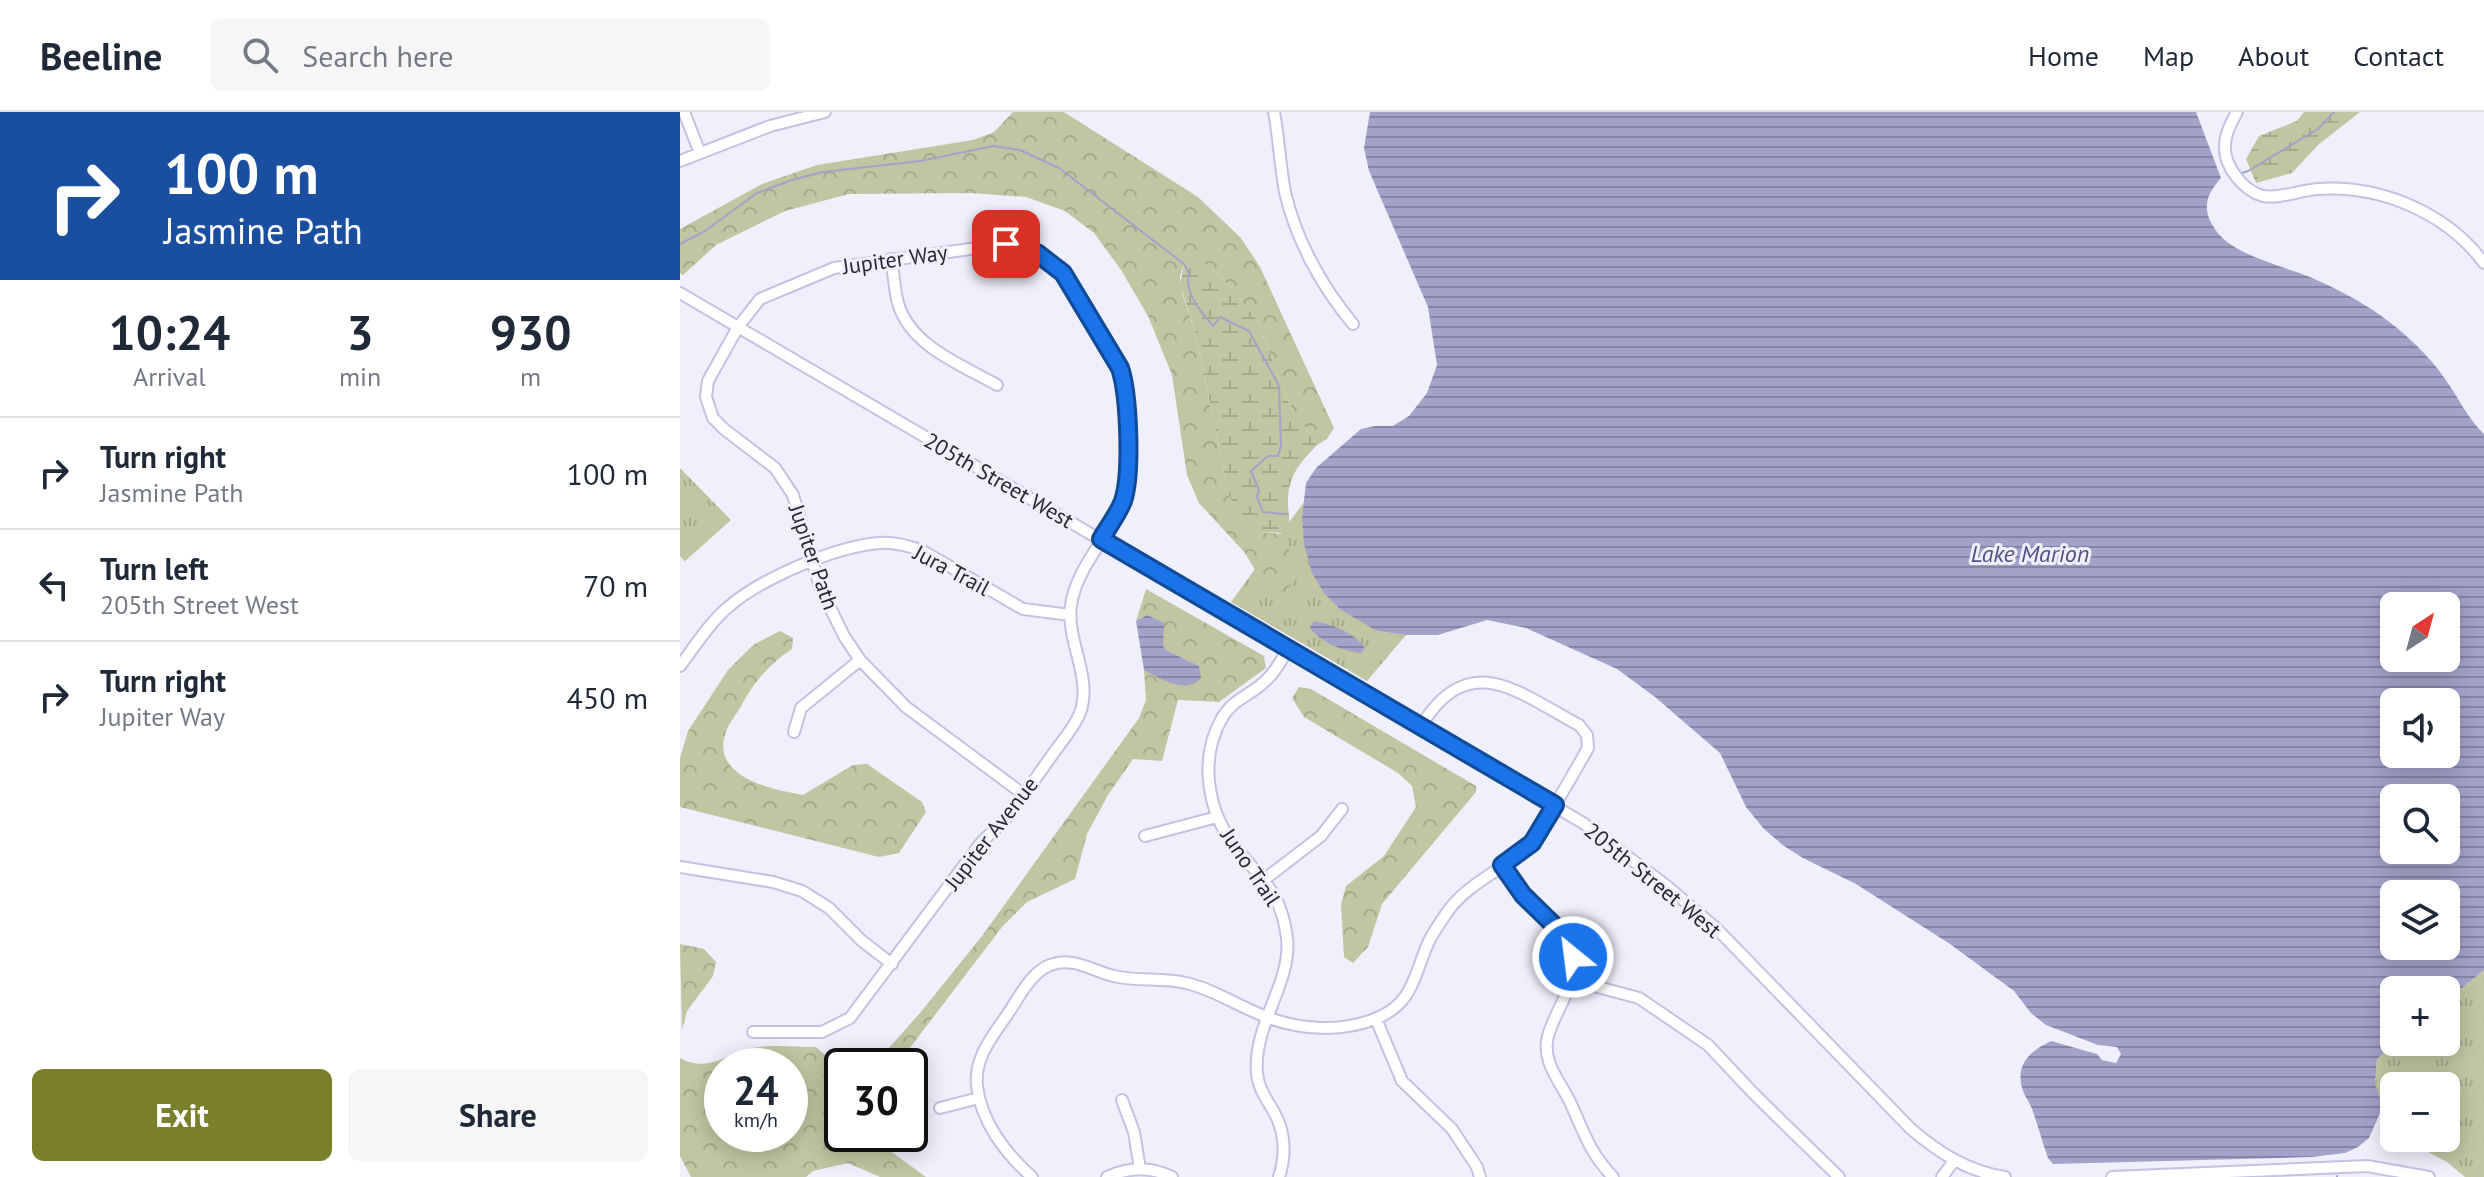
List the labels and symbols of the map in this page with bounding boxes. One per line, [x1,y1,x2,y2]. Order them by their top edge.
pin [972,210,1040,278]
street label: Jupiter Way [840,238,950,280]
street label: 205th Street West [919,426,1079,534]
street label: Jupiter Path [783,500,845,613]
street label: Jura Trail [908,538,995,602]
water label: Lake Marion [1971,538,2089,569]
north arrow [2380,592,2460,672]
street label: Jupiter Avenue [938,771,1044,896]
street label: 205th Street West [1579,816,1728,944]
street label: Juno Trail [1214,822,1288,912]
position arrow [1531,915,1615,999]
speed limit sign: 30 [824,1048,928,1152]

